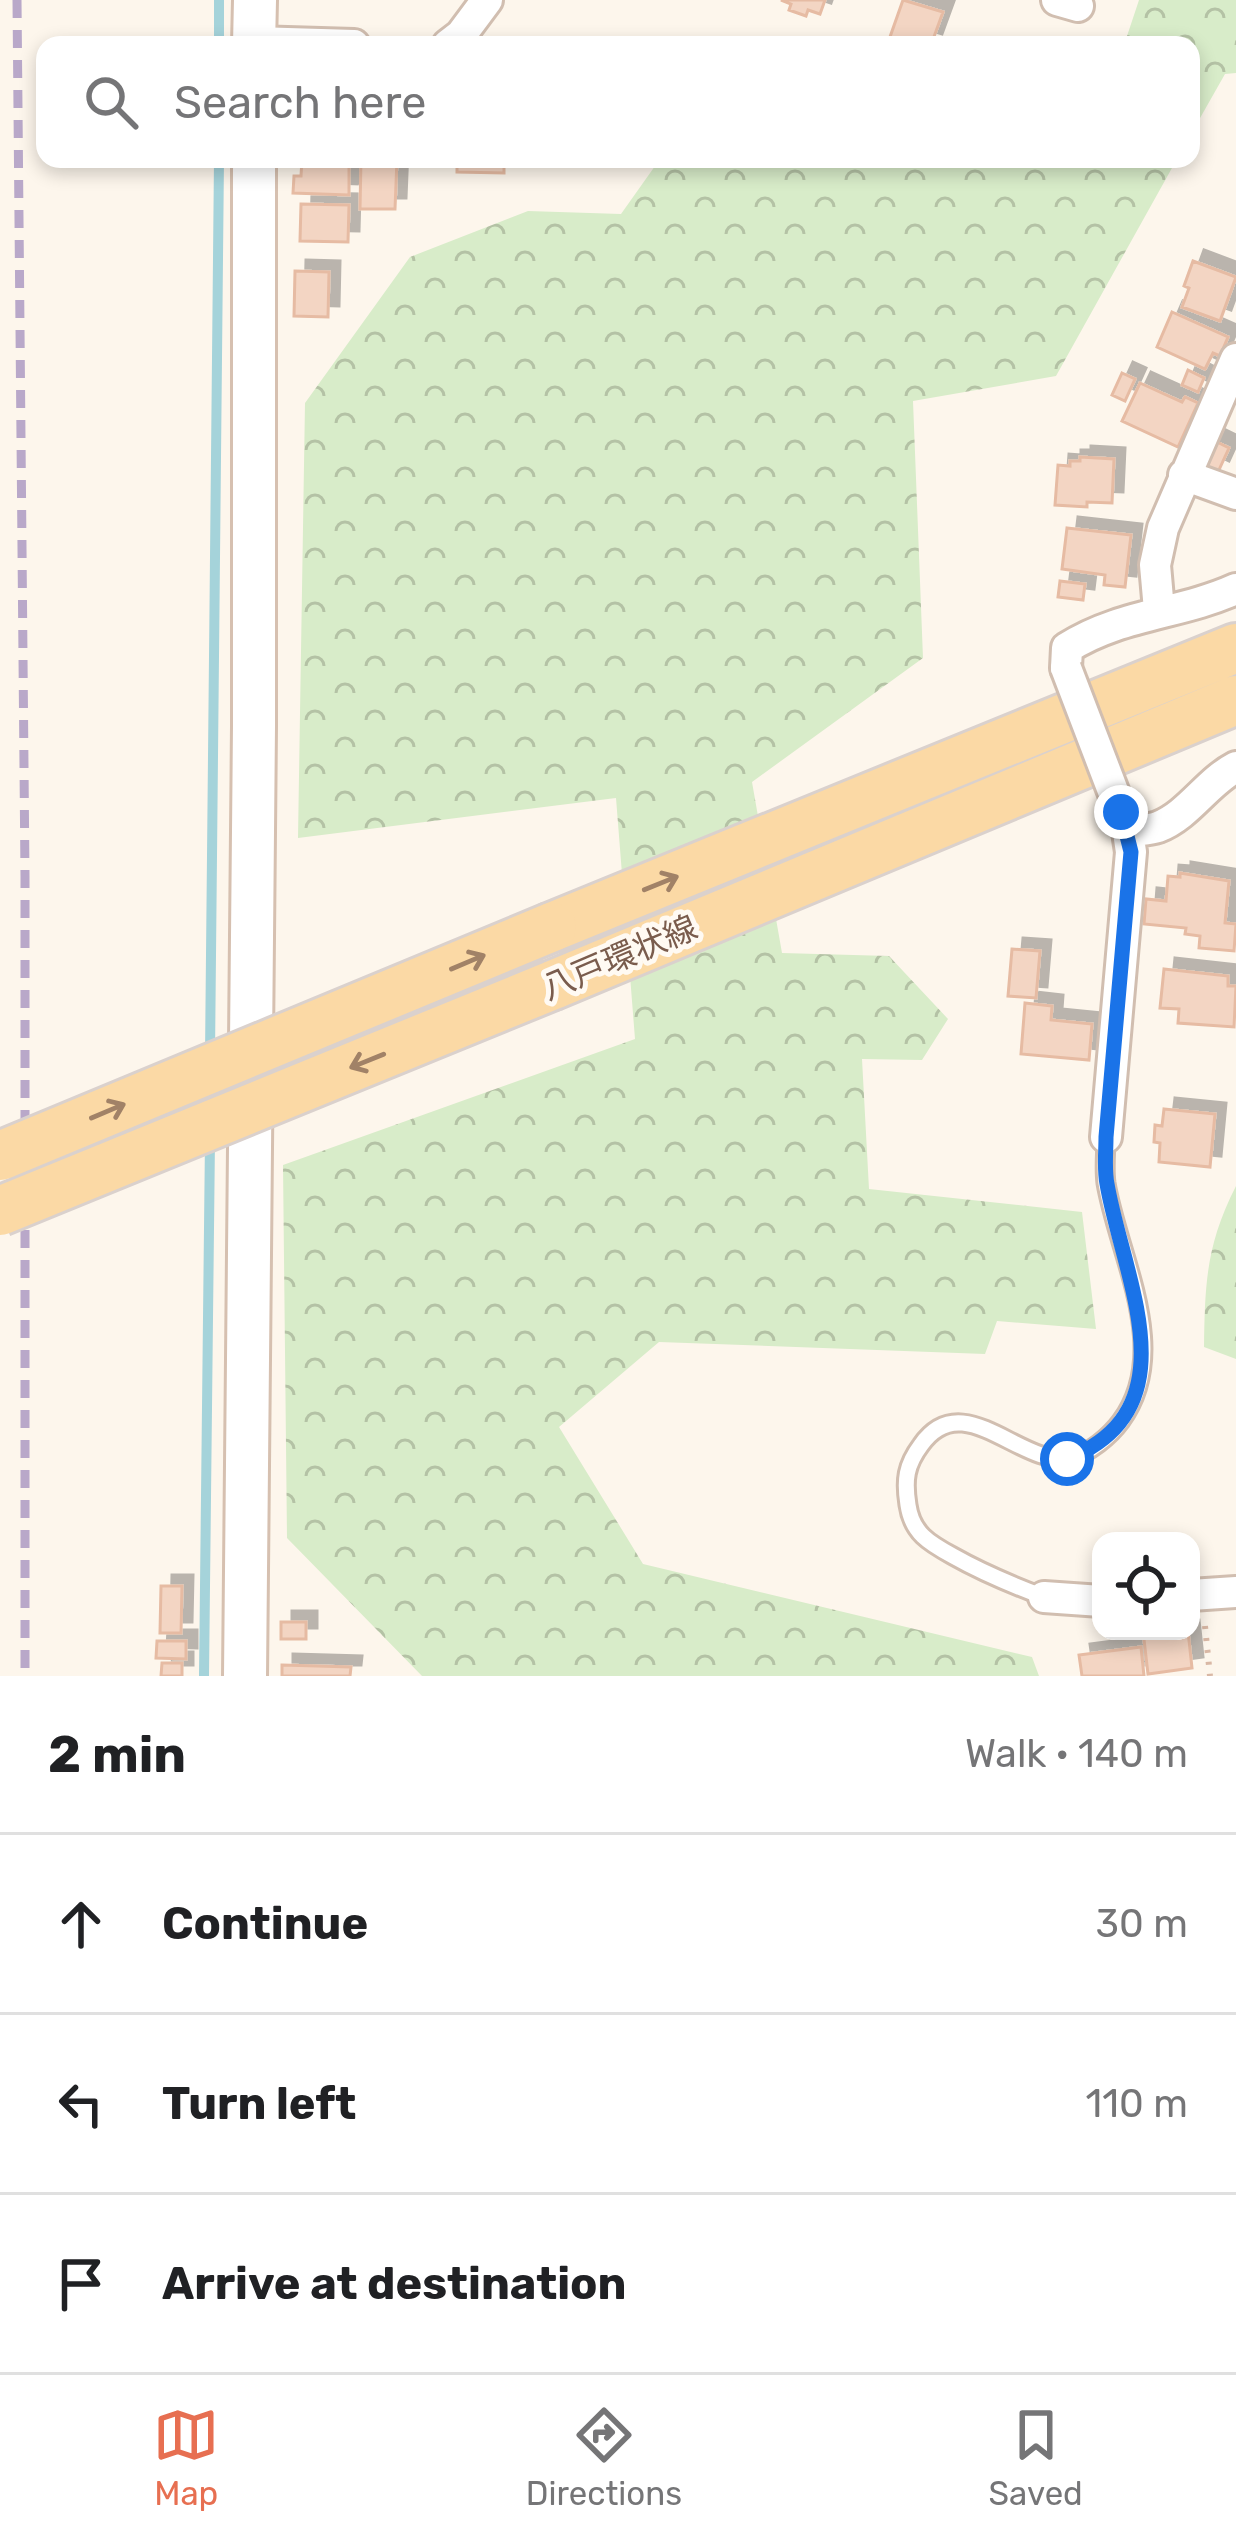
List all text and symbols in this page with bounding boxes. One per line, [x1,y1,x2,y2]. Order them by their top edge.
search box [36,36,1200,168]
icon: search [78,69,144,135]
text: Search here [174,76,426,129]
route end [1094,785,1148,839]
one-way arrow [641,871,678,892]
street label: 八戸環状線 [536,907,703,1008]
one-way arrow [449,950,486,971]
one-way arrow [350,1052,387,1073]
one-way arrow [89,1099,126,1120]
route start [1040,1432,1094,1486]
map controls [1092,1532,1200,1640]
button: locate [1092,1532,1200,1640]
text: 2 min [48,1724,186,1785]
text: Walk · 140 m [965,1731,1188,1777]
icon: ahead [48,1891,114,1957]
text: Continue [162,1897,368,1950]
text: 30 m [1096,1901,1188,1947]
icon: left [48,2071,114,2137]
text: Turn left [162,2077,356,2130]
text: 110 m [1086,2081,1188,2127]
icon: arrive [48,2251,114,2317]
text: Arrive at destination [162,2257,627,2310]
tab: Map [153,2402,219,2513]
tab: Directions [526,2402,682,2513]
tab: Saved [989,2402,1083,2513]

